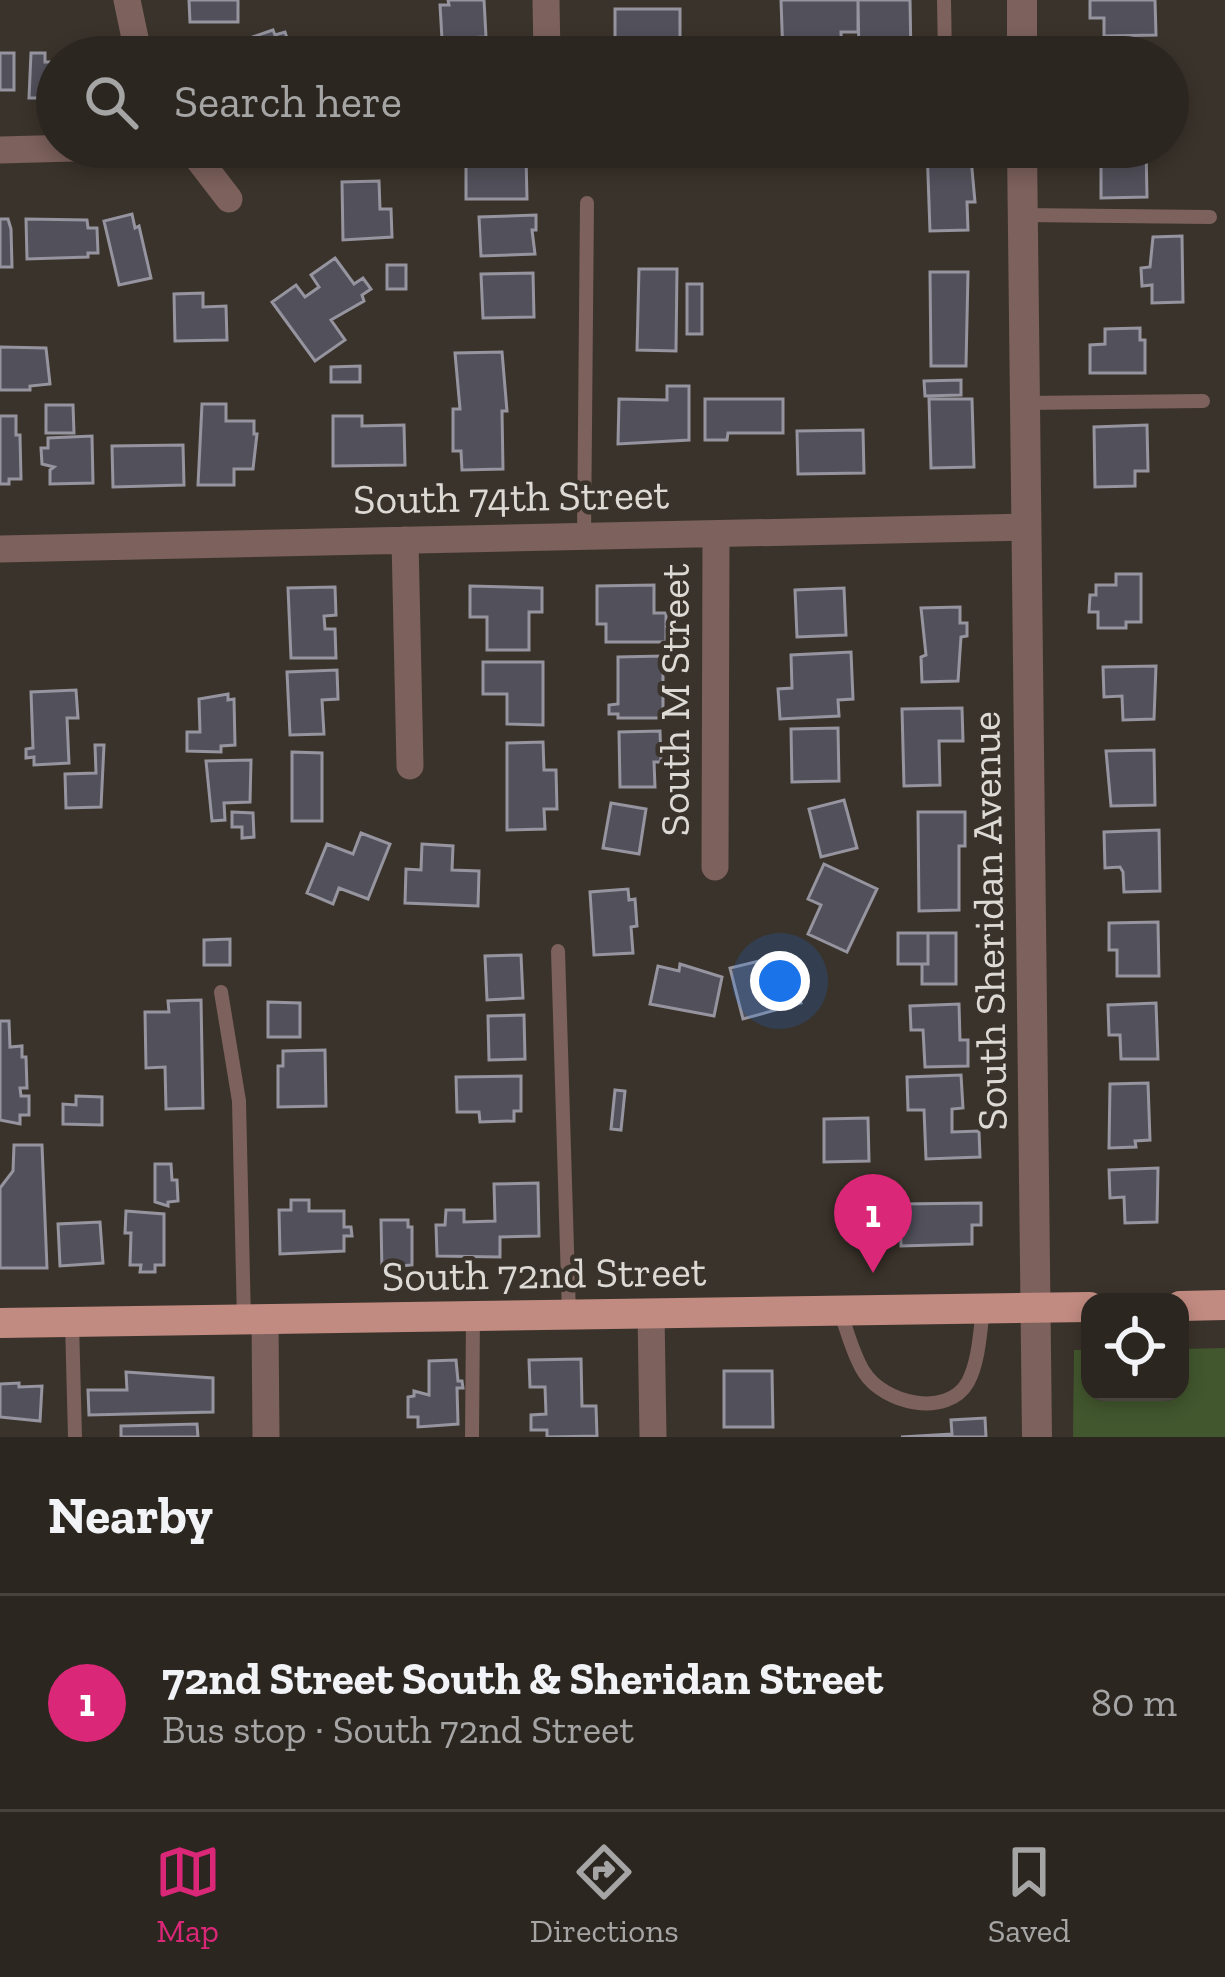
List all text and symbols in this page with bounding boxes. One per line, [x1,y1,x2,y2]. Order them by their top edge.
search box [36,36,1189,168]
icon: search [78,69,144,135]
text: Search here [174,75,402,129]
street label: South 74th Street [353,468,670,525]
street label: South M Street [649,563,700,836]
street label: South Sheridan Avenue [959,711,1018,1131]
your location [750,951,810,1011]
pin: 1 [834,1174,912,1273]
street label: South 72nd Street [381,1245,707,1302]
map controls [1081,1293,1189,1401]
button: locate [1081,1293,1189,1401]
text: Nearby [48,1485,213,1546]
text: 72nd Street South & Sheridan Street [162,1652,883,1706]
text: 1 [79,1679,95,1726]
text: 80 m [1091,1679,1177,1726]
text: Bus stop · South 72nd Street [162,1706,634,1753]
tab: Map [155,1839,221,1950]
tab: Directions [530,1839,679,1950]
tab: Saved [988,1839,1070,1950]

